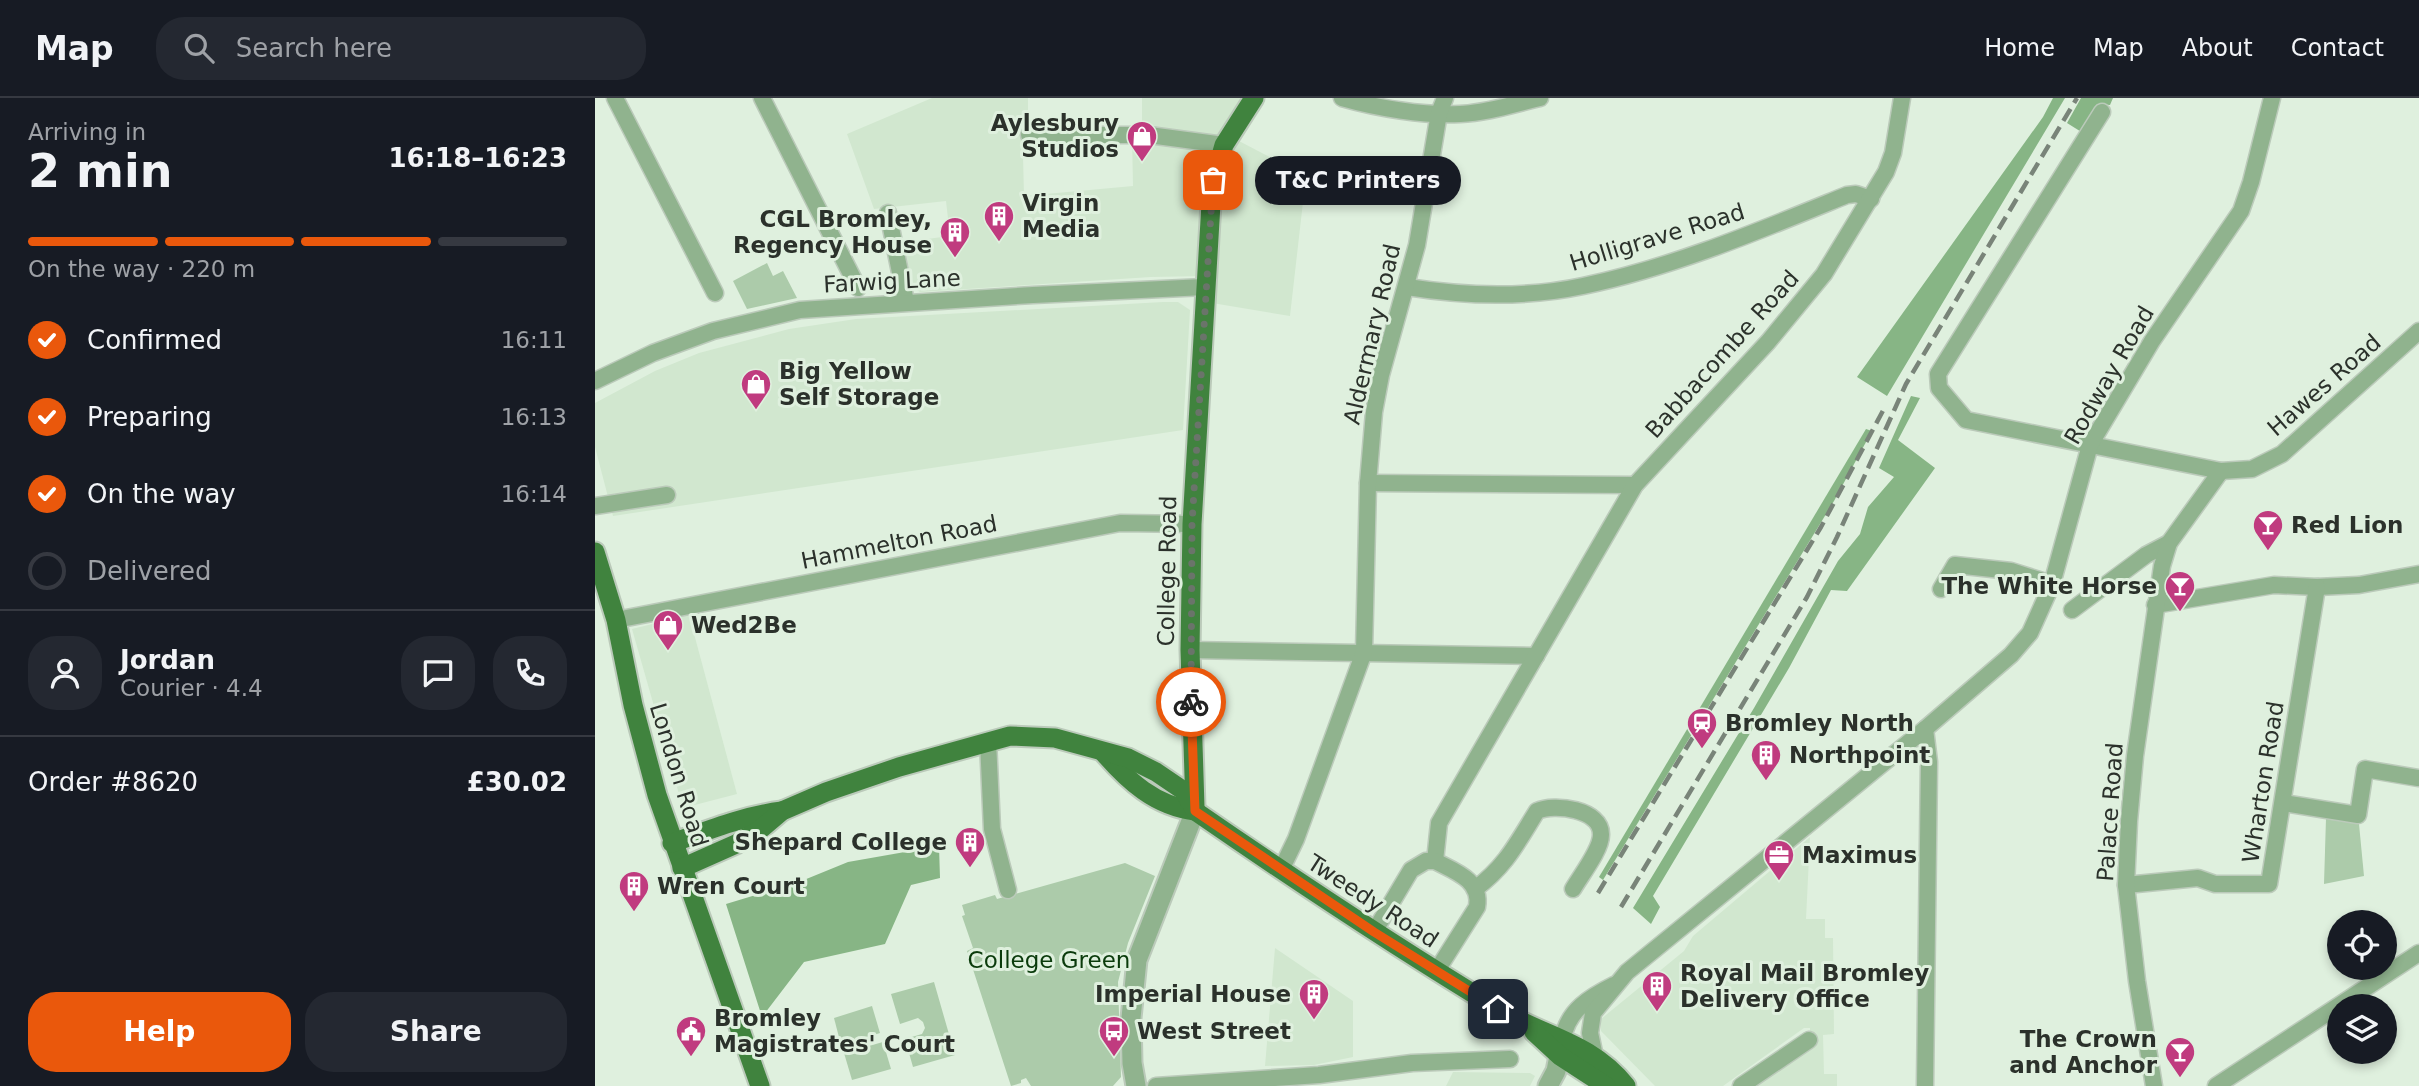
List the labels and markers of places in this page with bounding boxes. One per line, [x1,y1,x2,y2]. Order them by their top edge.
place label: Aylesbury Studios [991,110,1119,162]
shop icon: Aylesbury Studios [1125,119,1159,163]
pin [1183,150,1243,210]
callout: T&C Printers [1255,155,1461,204]
place label: Virgin Media [1022,190,1100,242]
building icon: Virgin Media [982,199,1016,243]
place label: CGL Bromley, Regency House [733,206,932,258]
building icon: CGL Bromley, Regency House [938,215,972,259]
place label: Big Yellow Self Storage [779,358,939,410]
shop icon: Big Yellow Self Storage [739,367,773,411]
bar icon: Red Lion [2251,508,2285,552]
place label: Red Lion [2291,512,2404,538]
bar icon: The White Horse [2163,569,2197,613]
place label: The White Horse [1941,573,2157,599]
shop icon: Wed2Be [651,608,685,652]
place label: Wed2Be [691,612,797,638]
station icon: Bromley North [1685,706,1719,750]
place label: Bromley North [1725,710,1914,736]
building icon: Northpoint [1749,738,1783,782]
place label: Northpoint [1789,742,1930,768]
building icon: Shepard College [953,825,987,869]
place label: Shepard College [735,829,947,855]
office icon: Maximus [1762,838,1796,882]
place label: Maximus [1802,842,1917,868]
building icon: Wren Court [617,869,651,913]
place label: Wren Court [657,873,805,899]
place label: Royal Mail Bromley Delivery Office [1680,960,1929,1012]
building icon: Royal Mail Bromley Delivery Office [1640,969,1674,1013]
building icon: Imperial House [1297,977,1331,1021]
pin [1468,979,1528,1039]
place label: Imperial House [1095,981,1291,1007]
place label: Bromley Magistrates' Court [714,1005,955,1057]
public building icon: Bromley Magistrates' Court [674,1014,708,1058]
bus stop icon: West Street [1097,1014,1131,1058]
place label: West Street [1137,1018,1291,1044]
place label: The Crown and Anchor [2009,1026,2158,1078]
bar icon: The Crown and Anchor [2163,1035,2197,1079]

